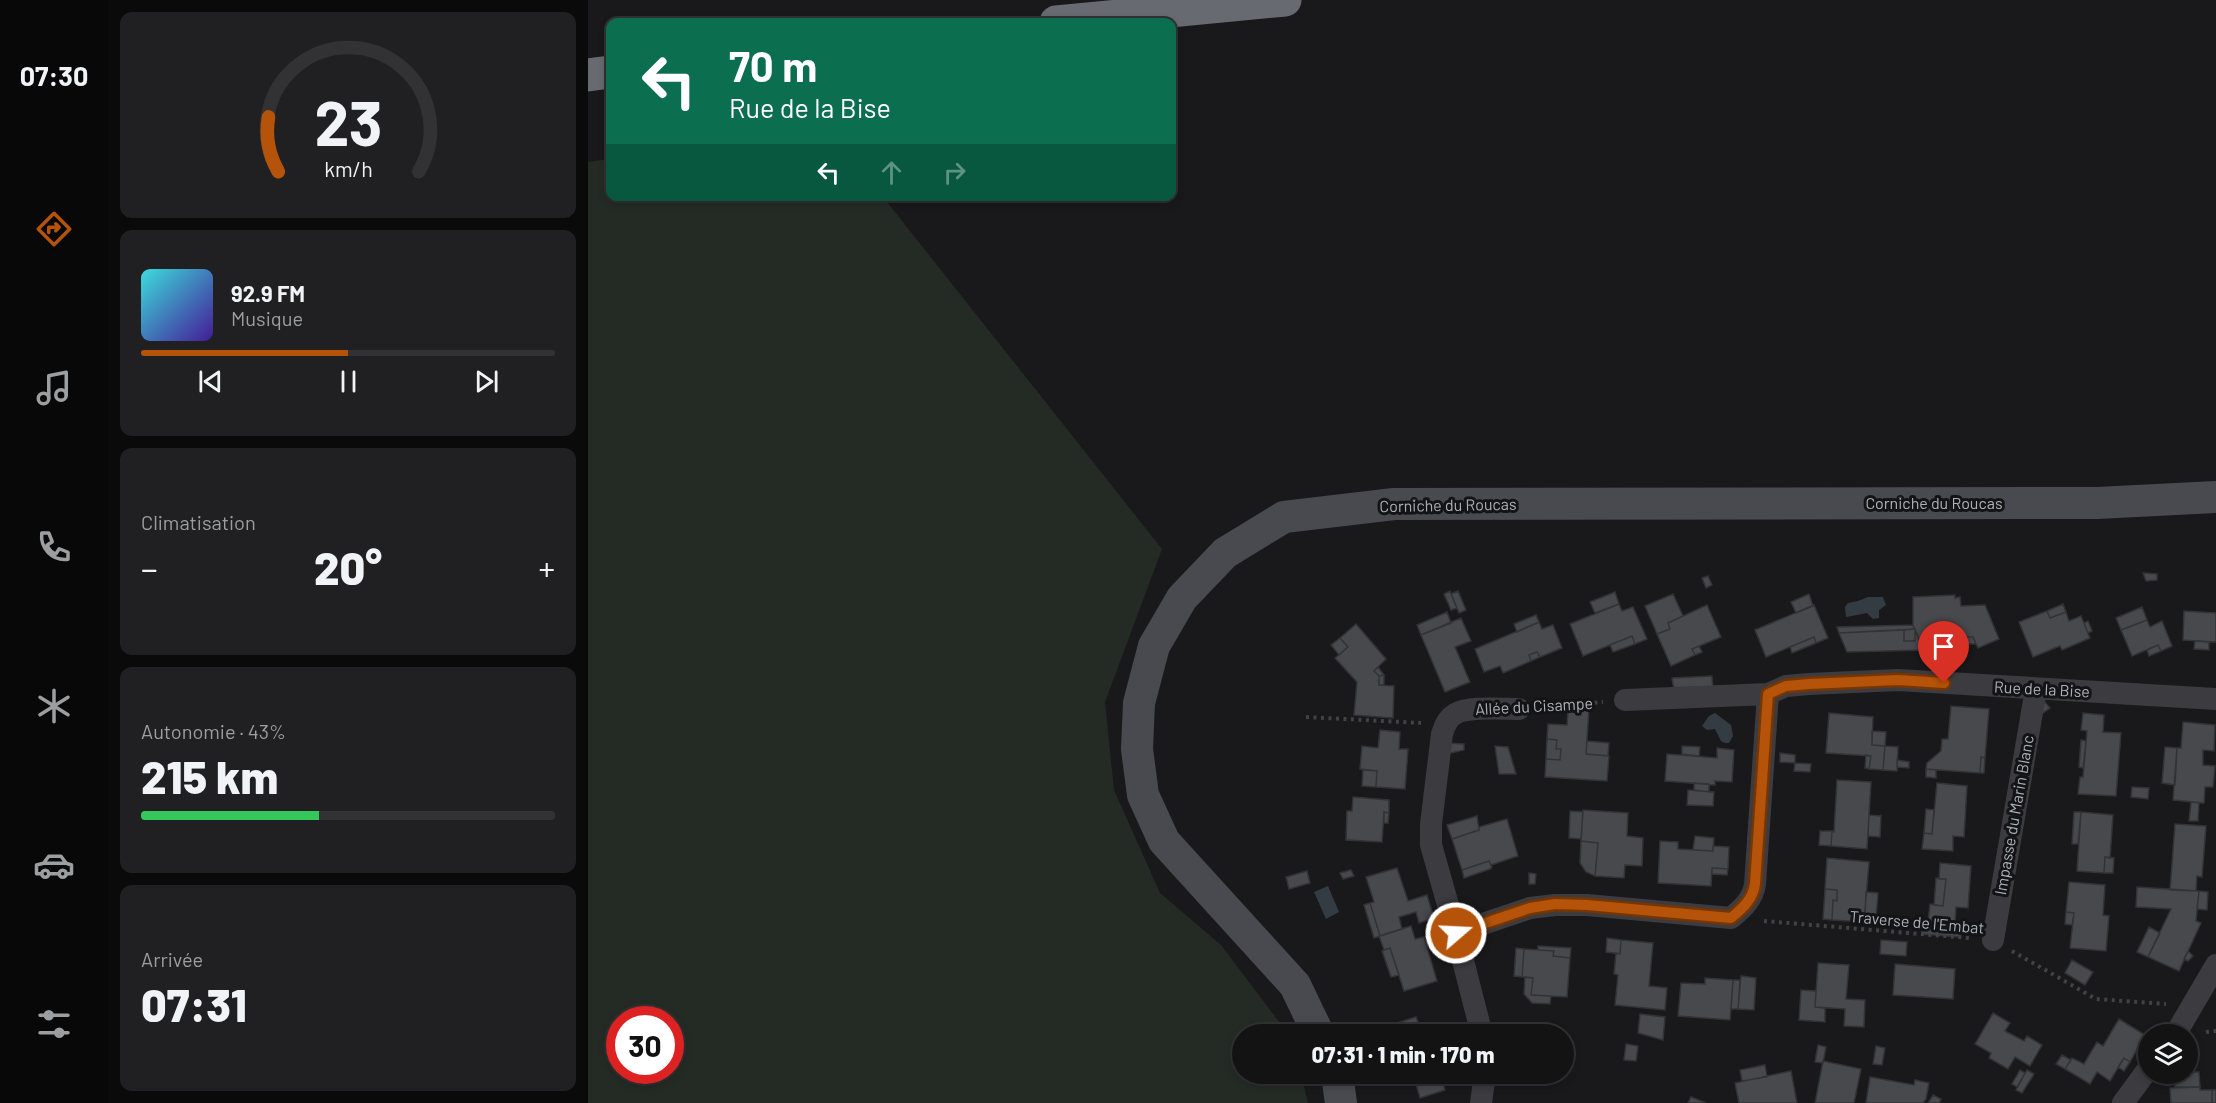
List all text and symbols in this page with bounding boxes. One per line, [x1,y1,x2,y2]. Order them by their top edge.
text: 70 m [729,40,817,90]
icon: left [630,42,708,120]
text: 07:30 [20,59,88,91]
text: 23 [314,84,382,158]
text: Rue de la Bise [729,91,891,123]
text: km/h [324,156,372,181]
icon: left [812,156,845,189]
icon: ahead [875,156,908,189]
icon: right [938,156,971,189]
icon: directions [33,208,75,250]
text: 92.9 FM [231,280,305,306]
text: Musique [231,306,303,330]
icon: previous [194,365,227,398]
icon: pause [332,365,365,398]
icon: next [470,365,503,398]
icon: music [33,367,75,409]
street label: Corniche du Roucas [1865,493,2003,512]
street label: Corniche du Roucas [1379,494,1517,515]
text: Climatisation [141,510,256,534]
icon: phone [33,526,75,568]
text: 20° [314,540,382,594]
text: − [141,548,158,588]
text: + [539,548,555,588]
pin [1918,621,1969,683]
icon: arrive [1927,630,1960,663]
street label: Rue de la Bise [1994,677,2090,700]
icon: climate [33,685,75,727]
street label: Allée du Cisampe [1475,693,1593,718]
text: Autonomie · 43% [141,719,286,743]
street label: Impasse du Marin Blanc [1990,734,2037,896]
text: 215 km [141,749,278,803]
icon: car [33,844,75,886]
position arrow [1424,901,1488,965]
street label: Traverse de l'Embat [1849,906,1985,937]
text: Arrivée [141,947,203,971]
text: 07:31 [141,977,247,1031]
icon: filters [33,1003,75,1045]
speed limit sign: 30 [606,1006,684,1084]
map controls [2138,1024,2198,1084]
button: layers [2138,1024,2198,1084]
text: 07:31 · 1 min · 170 m [1312,1041,1494,1067]

